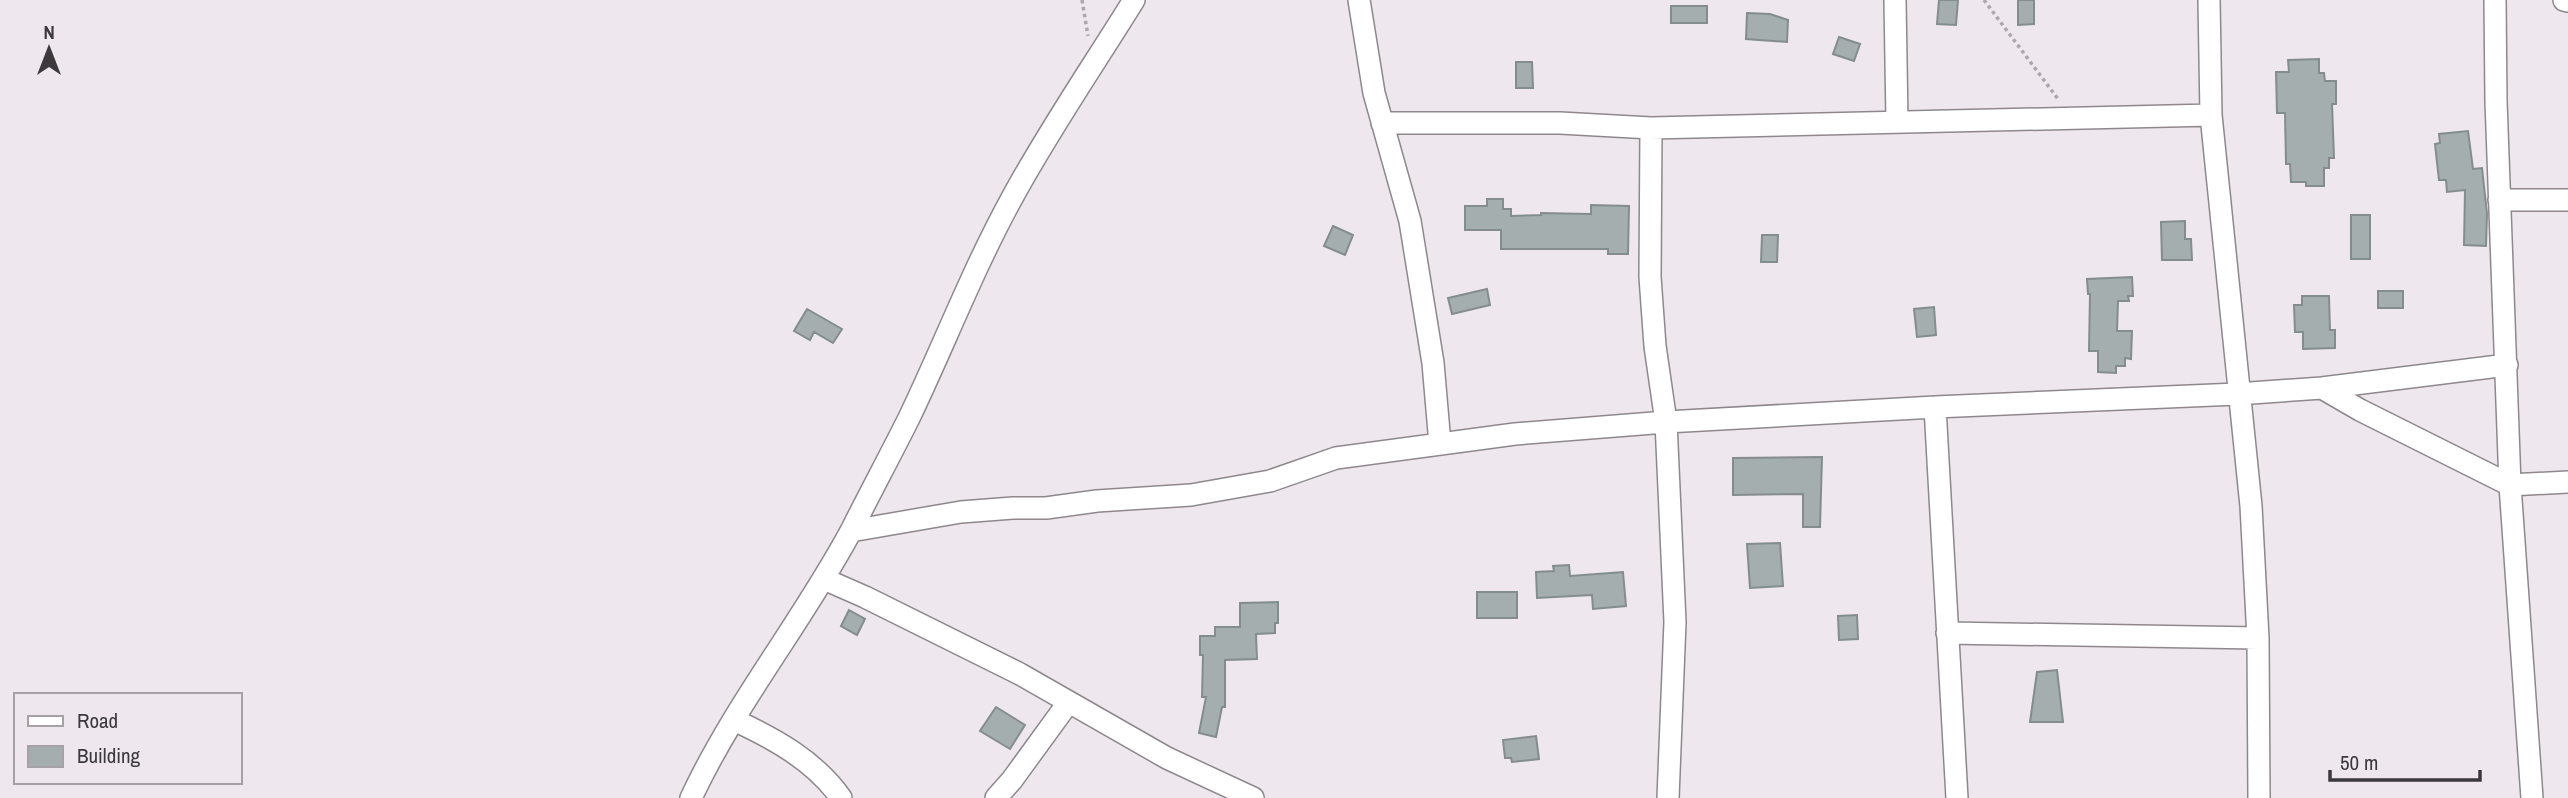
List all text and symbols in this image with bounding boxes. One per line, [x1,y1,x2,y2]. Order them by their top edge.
north arrow [14,14,84,84]
text: N [43,19,55,45]
legend [14,693,242,784]
text: Road [77,706,118,735]
scale bar [2330,738,2480,782]
text: Building [77,741,141,770]
text: 50 m [2340,748,2378,777]

